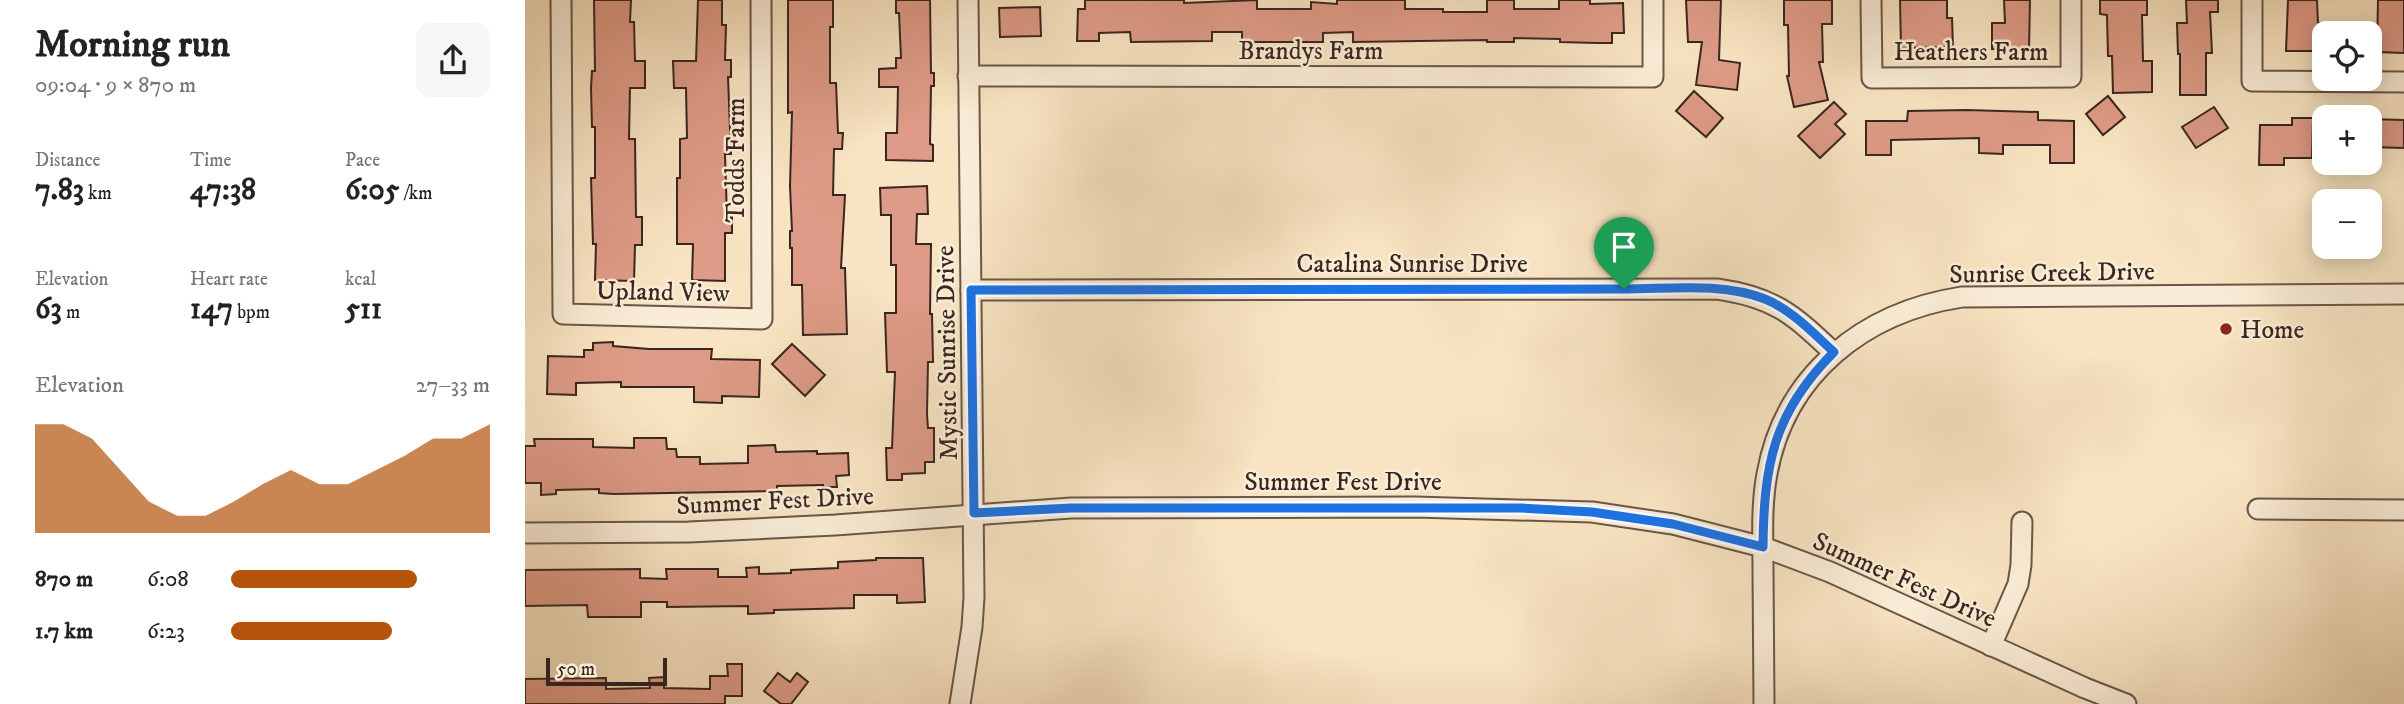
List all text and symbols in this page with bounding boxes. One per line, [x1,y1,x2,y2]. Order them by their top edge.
text: Morning run [35,21,230,69]
map controls [2312,21,2382,259]
button: locate [2312,21,2382,91]
button: share [416,23,490,97]
street label: Brandys Farm [1238,35,1384,68]
street label: Heathers Farm [1893,36,2049,69]
text: 09:04 · 9 × 870 m [35,71,196,100]
street label: Todds Farm [720,97,753,223]
button: + [2312,105,2382,175]
text: Distance [35,149,100,172]
text: Time [190,149,231,172]
text: Pace [345,149,380,172]
text: 7.83 [35,172,84,209]
text: 47:38 [190,172,256,209]
text: 6:05 [345,172,400,209]
text: km [84,182,112,205]
text: /km [400,182,432,205]
button: − [2312,189,2382,259]
pin [1594,217,1654,289]
icon: arrive [1605,228,1643,266]
street label: Mystic Sunrise Drive [929,245,966,461]
street label: Catalina Sunrise Drive [1296,248,1528,281]
street label: Sunrise Creek Drive [1949,255,2155,292]
text: Elevation [35,268,109,291]
text: Heart rate [190,268,268,291]
text: kcal [345,268,376,291]
street label: Upland View [596,275,731,310]
text: 63 [35,291,62,328]
text: 147 [190,291,233,328]
text: 511 [345,291,382,328]
text: m [62,301,80,324]
text: bpm [233,301,270,324]
place label: Home [2240,314,2304,347]
marker: Home [2218,321,2234,337]
text: Elevation [35,371,124,400]
text: 27–33 m [416,371,490,400]
street label: Summer Fest Drive [1244,466,1442,499]
street label: Summer Fest Drive [675,480,875,523]
street label: Summer Fest Drive [1807,525,2001,636]
text: 870 m [35,565,93,594]
text: 6:08 [147,565,189,594]
text: 1.7 km [35,617,93,646]
text: 6:23 [147,617,185,646]
scale bar [546,655,667,687]
text: 50 m [557,658,595,681]

